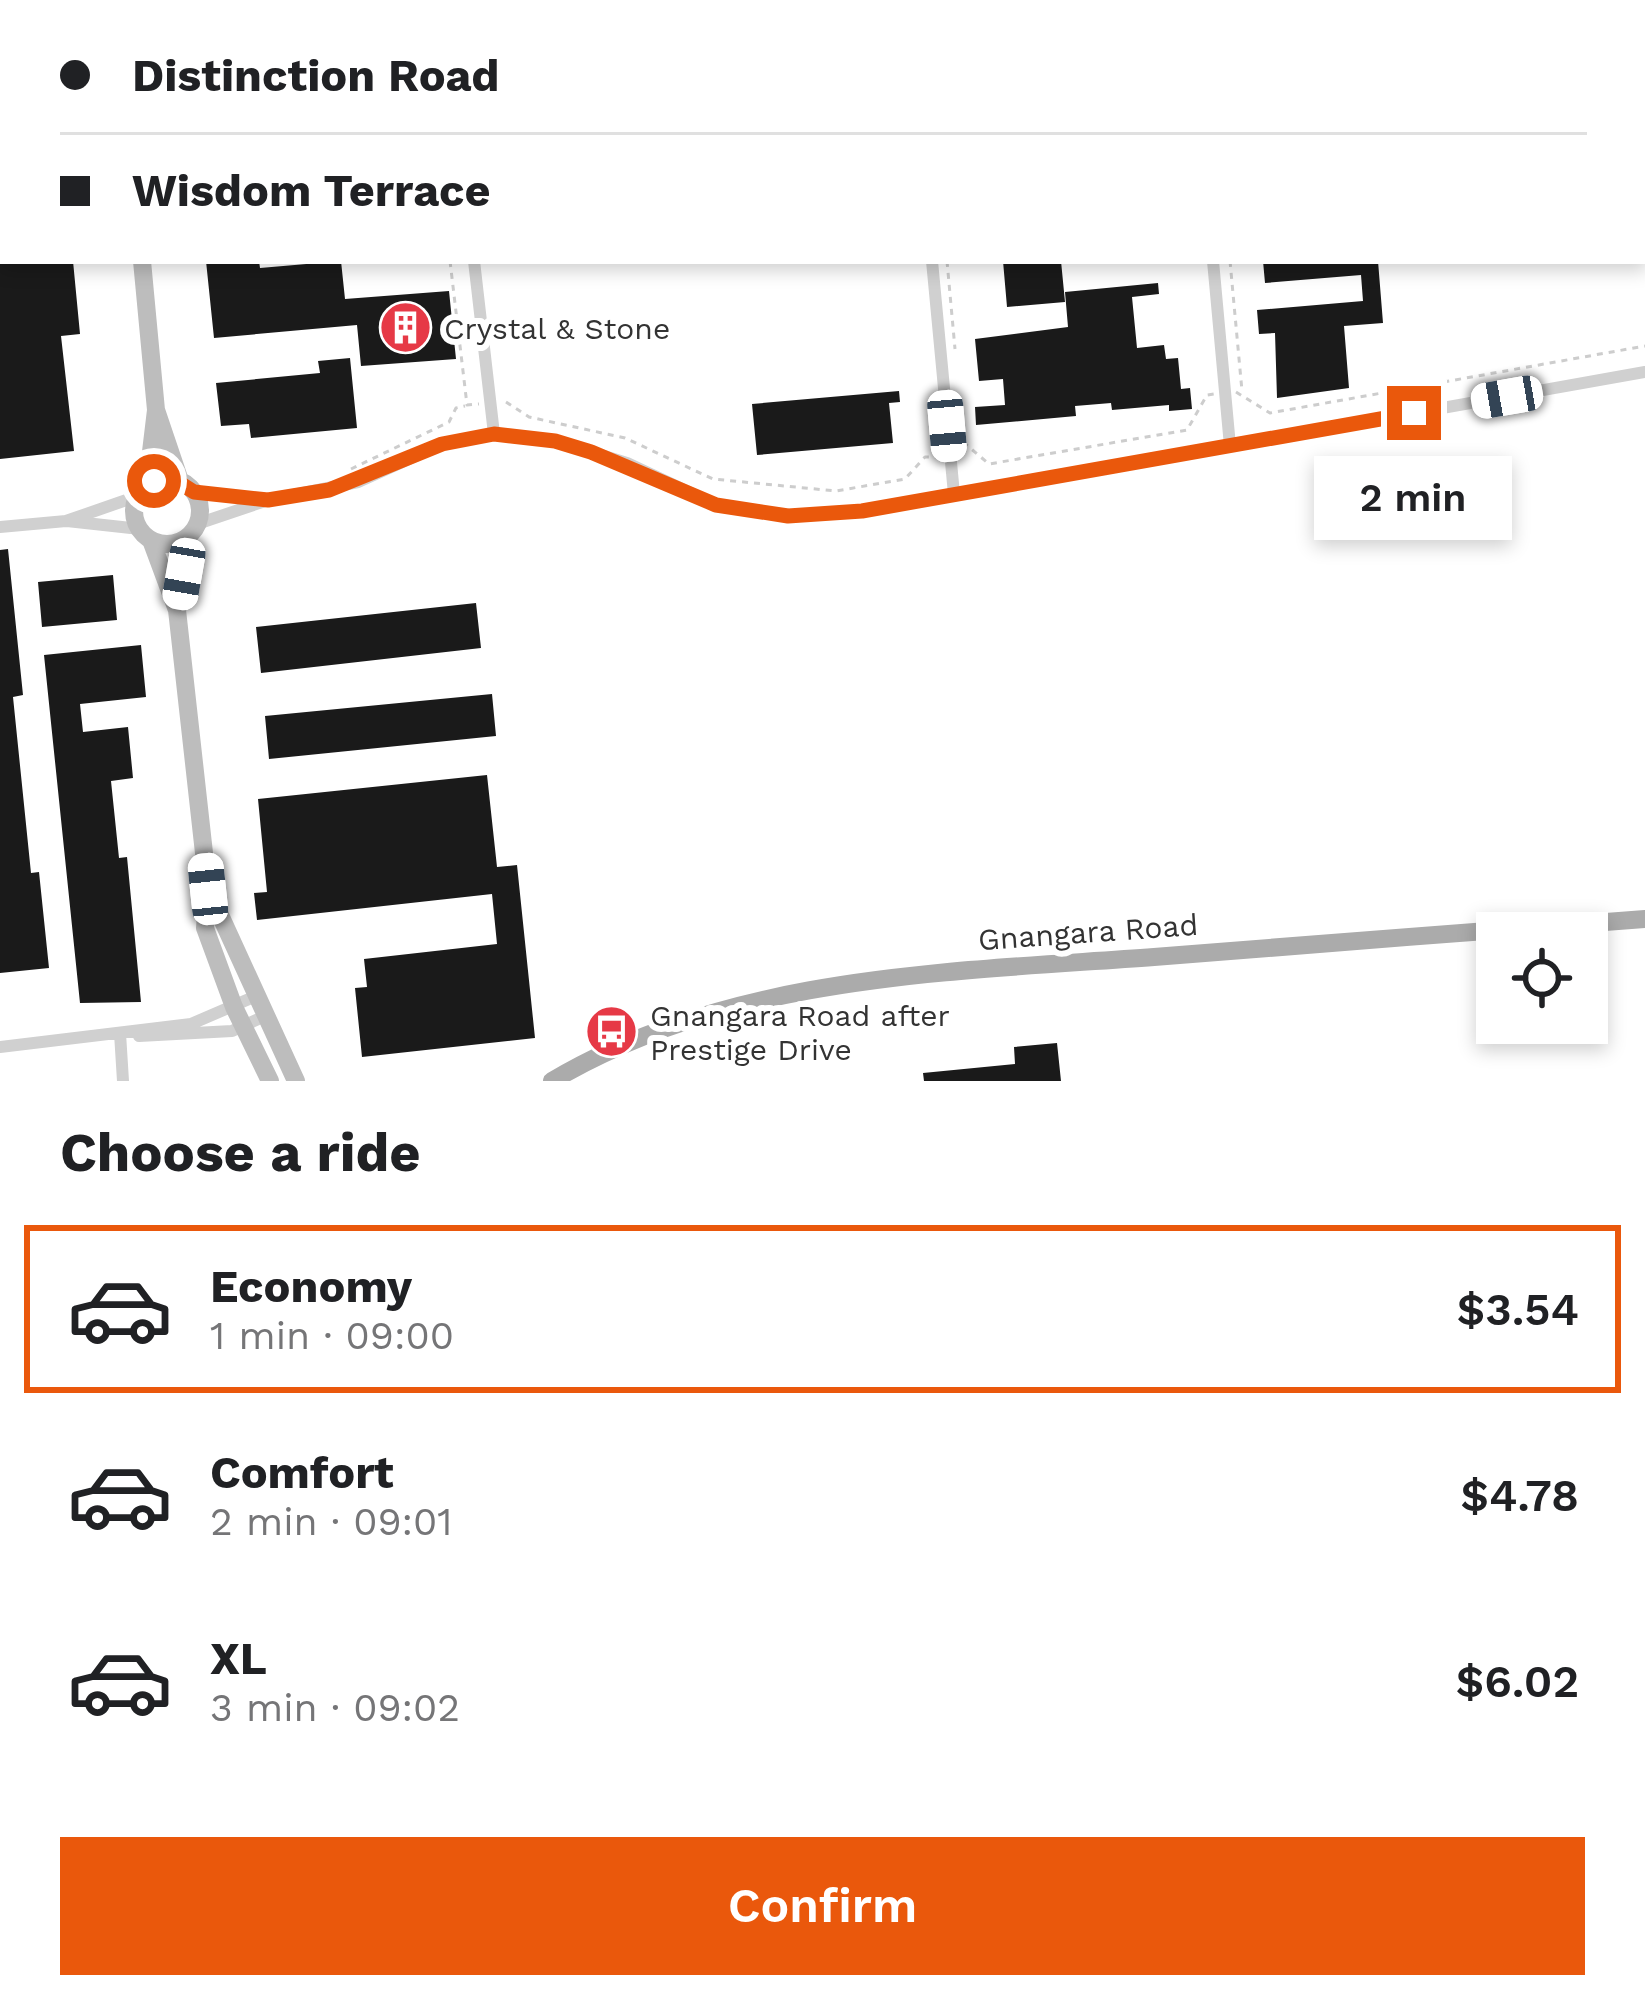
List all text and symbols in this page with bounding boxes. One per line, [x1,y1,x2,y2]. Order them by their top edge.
text: Distinction Road [132,49,500,102]
text: Wisdom Terrace [132,164,491,217]
building icon: Crystal & Stone [377,300,433,356]
place label: Crystal & Stone [444,311,670,346]
car [1468,373,1546,421]
route end [1387,386,1441,440]
car [926,389,968,463]
route start [127,454,181,508]
callout: 2 min [1315,455,1513,539]
text: 2 min [1360,475,1466,520]
car [160,535,208,613]
car [186,851,230,927]
street label: Gnangara Road [977,907,1199,957]
map controls [1476,912,1608,1044]
button: locate [1476,912,1608,1044]
place label: Gnangara Road after Prestige Drive [650,998,950,1067]
bus stop icon: Gnangara Road after Prestige Drive [583,1004,639,1060]
text: Choose a ride [60,1121,421,1184]
icon: car [66,1255,174,1363]
text: Economy [210,1260,412,1313]
text: $3.54 [1457,1283,1579,1336]
text: 1 min · 09:00 [210,1313,454,1358]
icon: car [66,1441,174,1549]
text: Comfort [210,1446,394,1499]
text: $4.78 [1461,1469,1579,1522]
text: 2 min · 09:01 [210,1499,452,1544]
icon: car [66,1627,174,1735]
text: XL [210,1632,267,1685]
text: $6.02 [1456,1655,1579,1708]
text: 3 min · 09:02 [210,1685,460,1730]
button: Confirm [60,1837,1585,1975]

